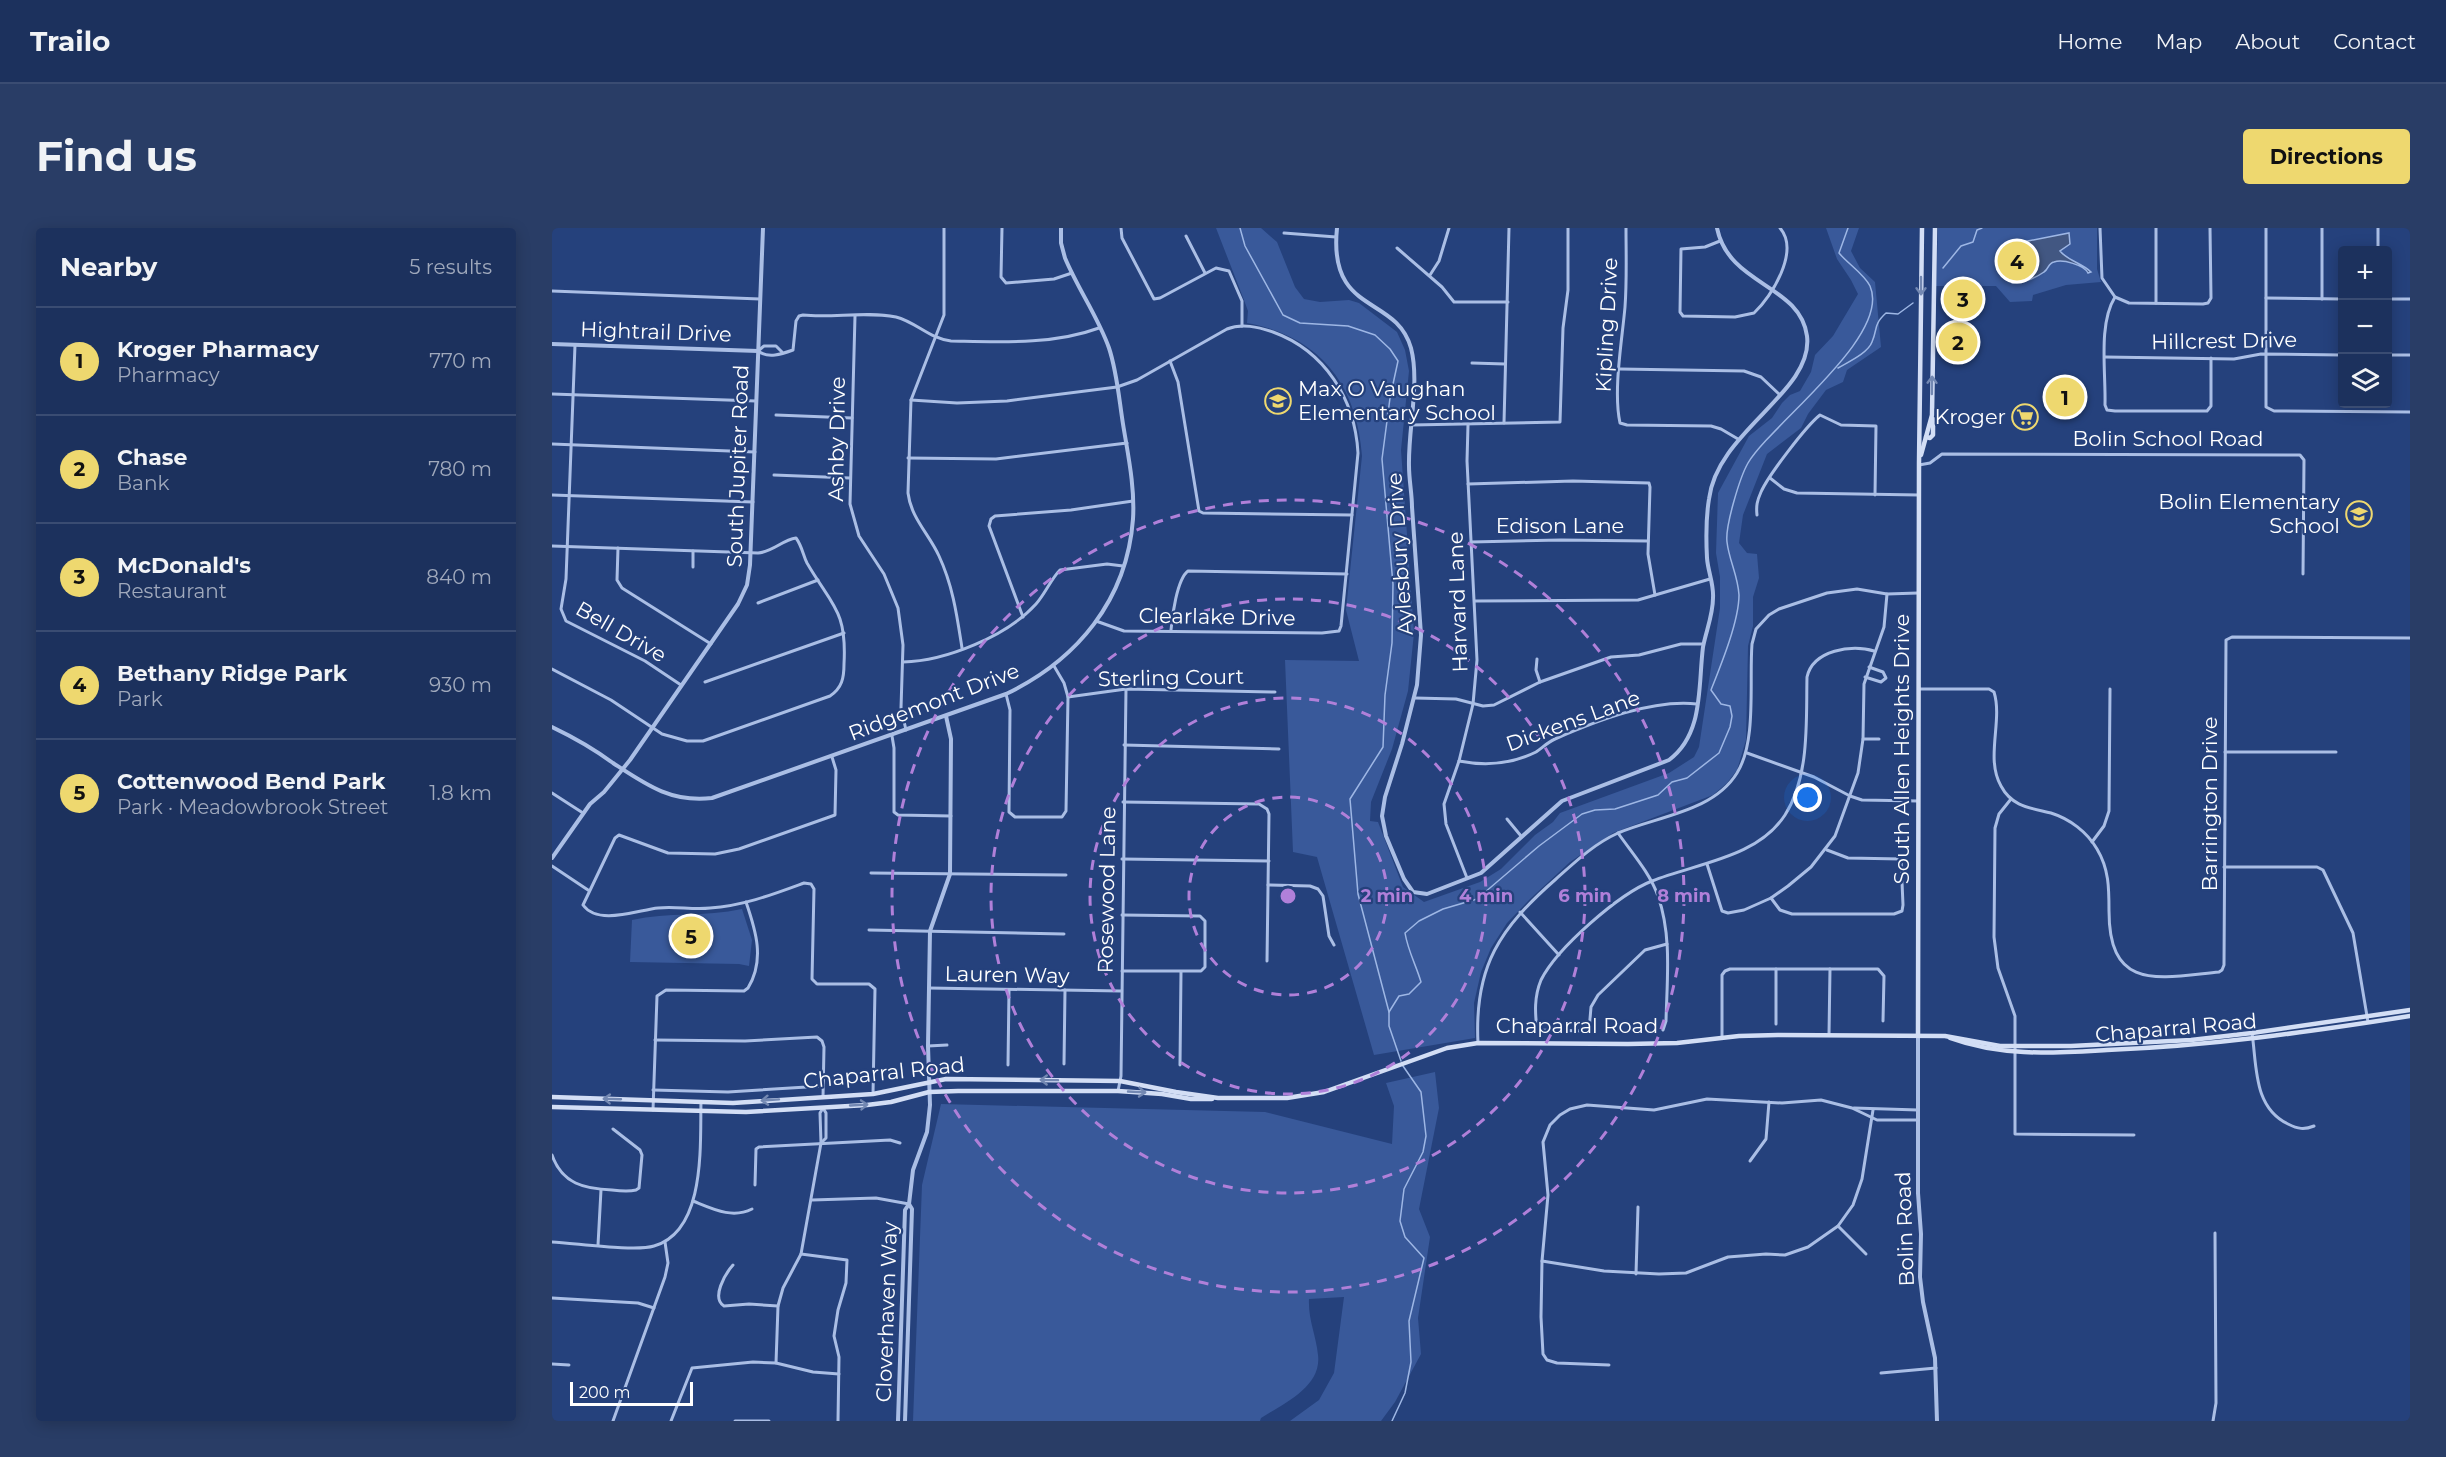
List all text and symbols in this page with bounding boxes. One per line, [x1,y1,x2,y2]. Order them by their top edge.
text: Trailo [30,24,110,58]
text: Home [2057,29,2122,54]
text: Map [2155,29,2202,54]
text: About [2235,29,2300,54]
text: Contact [2333,29,2416,54]
button: Directions [2243,129,2410,184]
text: Find us [36,130,197,182]
pin: 4 [1998,238,2036,284]
map controls [2338,246,2392,408]
button: + [2338,246,2392,300]
text: Nearby [60,251,157,283]
text: 5 results [409,255,492,279]
street label: Kipling Drive [1590,257,1623,393]
one-way arrow [1915,276,1927,296]
pin: 3 [1944,276,1982,322]
button: − [2338,300,2392,354]
street label: Hightrail Drive [580,316,732,347]
pin: 2 [1938,320,1978,364]
street label: Hillcrest Drive [2151,327,2297,354]
text: Kroger Pharmacy [117,336,319,363]
text: 1 [76,349,83,373]
text: 770 m [429,349,492,373]
button: layers [2338,354,2392,408]
text: Pharmacy [117,363,220,387]
street label: South Jupiter Road [721,364,754,568]
pin: 1 [2046,374,2084,420]
street label: Ashby Drive [823,376,850,502]
place label: Max O Vaughan Elementary School [1298,376,1496,425]
one-way arrow [1926,376,1938,396]
school or university icon: Max O Vaughan Elementary School [1263,386,1293,416]
supermarket icon: Kroger [2010,402,2040,432]
place label: Kroger [1934,404,2006,429]
street label: Bolin School Road [2072,426,2264,451]
text: Chase [117,444,187,471]
text: 2 [74,457,85,481]
text: 780 m [428,457,492,481]
text: Bank [117,471,169,495]
street label: Aylesbury Drive [1381,472,1418,636]
place label: Bolin Elementary School [2158,489,2341,538]
school or university icon: Bolin Elementary School [2344,499,2374,529]
street label: Edison Lane [1496,513,1624,538]
street label: Harvard Lane [1443,531,1472,673]
text: McDonald's [117,552,251,579]
text: 3 [74,565,85,589]
text: 840 m [426,565,492,589]
text: Restaurant [117,579,227,603]
street label: Bell Drive [572,596,671,667]
street label: Clearlake Drive [1138,603,1296,630]
street label: South Allen Heights Drive [1889,614,1914,884]
street label: Ridgemont Drive [845,657,1023,746]
text: Bethany Ridge Park [117,660,347,687]
street label: Sterling Court [1098,664,1244,691]
text: 4 [73,673,86,697]
text: 930 m [429,673,492,697]
street label: Dickens Lane [1502,685,1643,756]
text: Park [117,687,163,711]
street label: Barrington Drive [2197,717,2222,891]
text: Cottenwood Bend Park [117,768,385,795]
text: 5 [74,781,85,805]
text: 1.8 km [429,781,492,805]
your location [1793,783,1822,812]
text: Park · Meadowbrook Street [117,795,388,819]
street label: Rosewood Lane [1093,806,1120,974]
text: 2 min [1361,885,1413,907]
text: 4 min [1459,885,1513,907]
text: 6 min [1558,885,1612,907]
text: 8 min [1657,885,1711,907]
centre of rings [1278,886,1298,906]
pin: 5 [672,914,710,958]
street label: Lauren Way [944,961,1070,988]
street label: Chaparral Road [2094,1008,2258,1047]
street label: Chaparral Road [1496,1013,1658,1038]
street label: Chaparral Road [802,1052,966,1093]
one-way arrow [1039,1074,1059,1086]
one-way arrow [1127,1087,1147,1098]
one-way arrow [603,1093,623,1104]
one-way arrow [761,1095,781,1106]
one-way arrow [849,1100,869,1111]
street label: Bolin Road [1890,1171,1919,1287]
street label: Cloverhaven Way [871,1221,902,1403]
scale bar [570,1379,693,1406]
text: 200 m [579,1383,630,1402]

